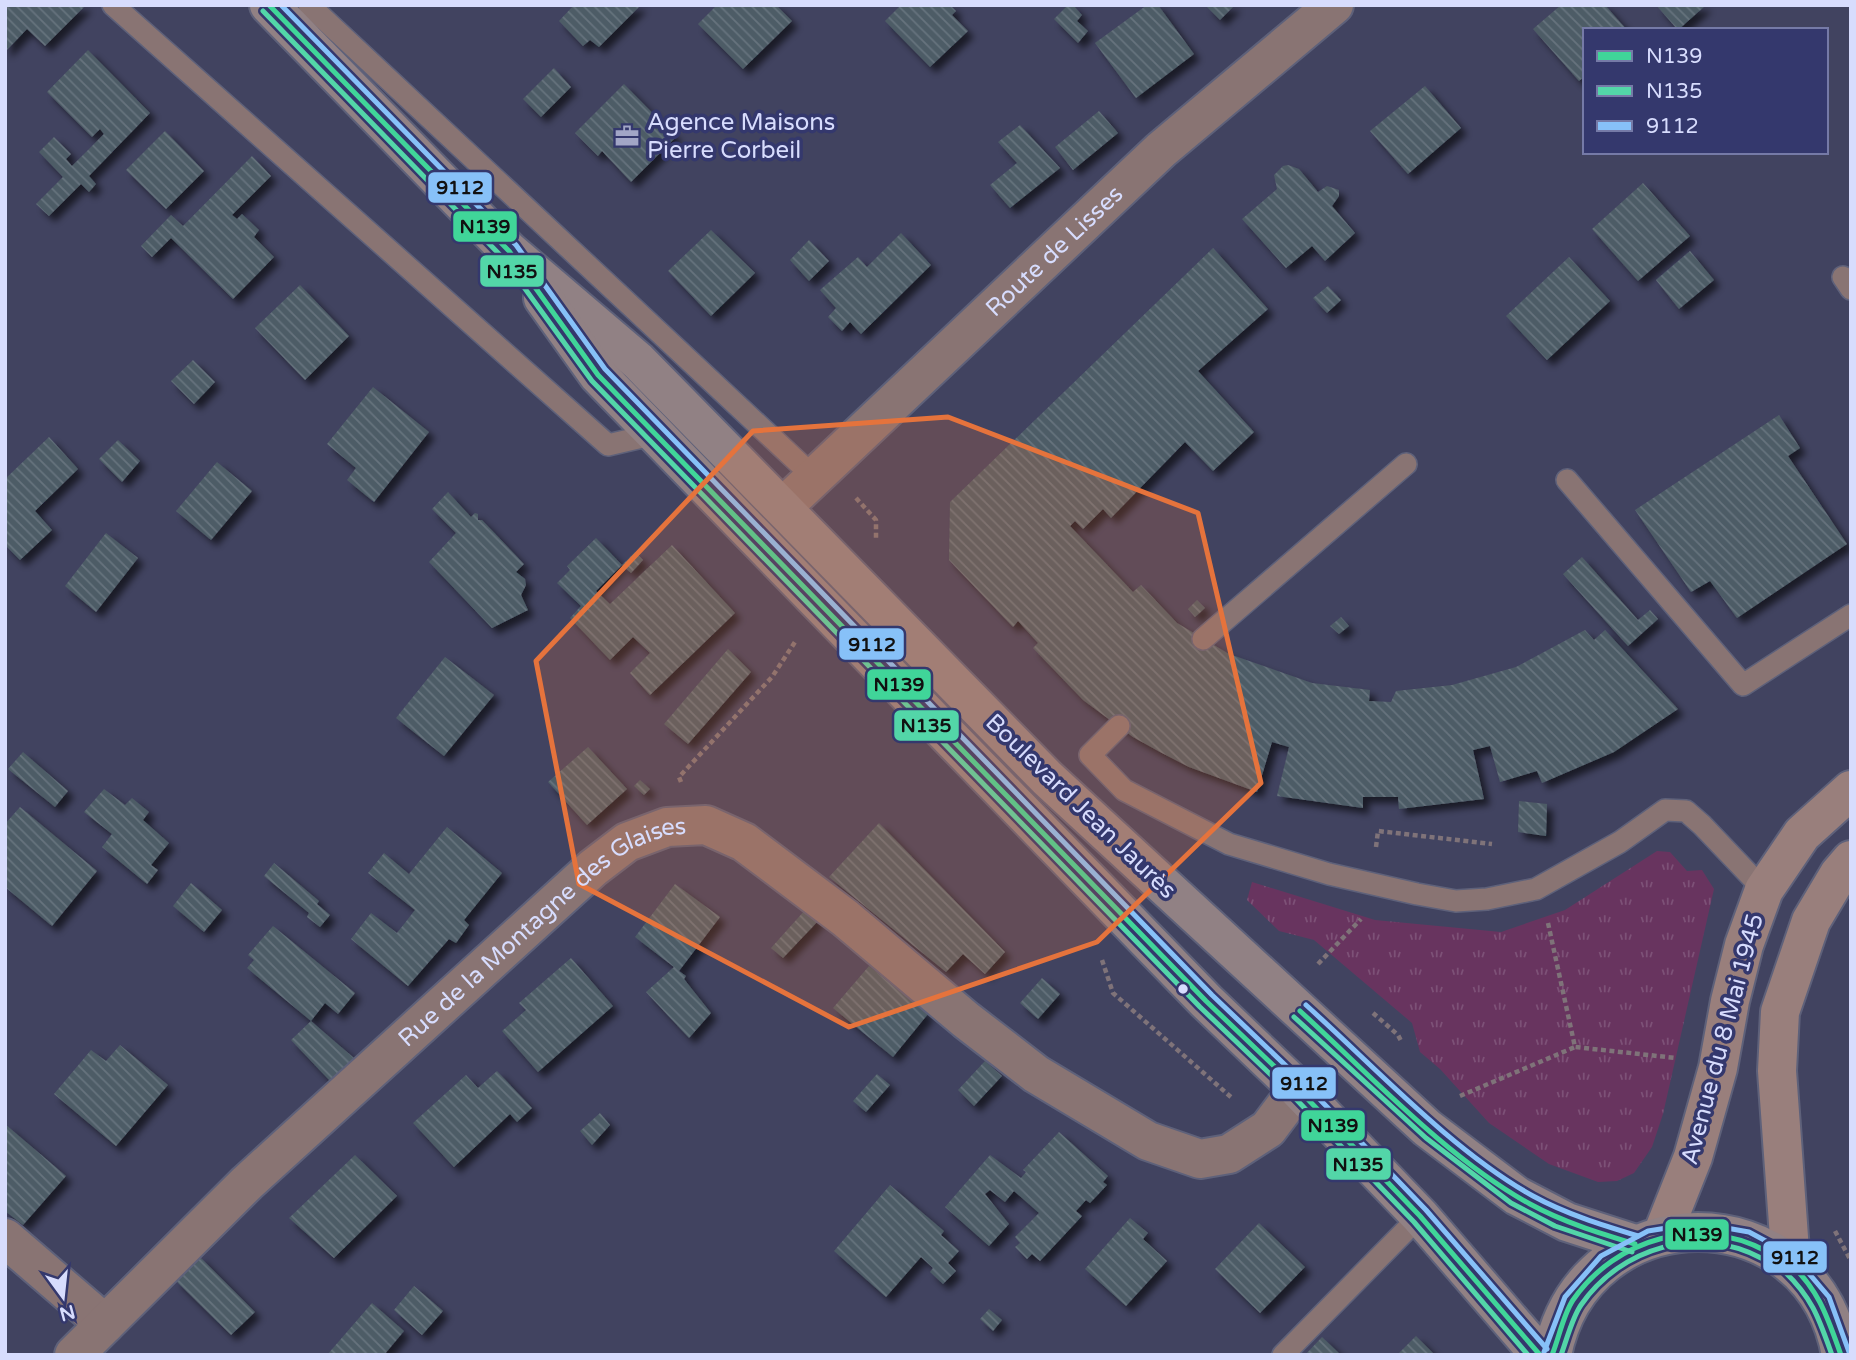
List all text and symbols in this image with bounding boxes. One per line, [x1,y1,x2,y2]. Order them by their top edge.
legend [1583,28,1828,154]
text: N139 [1646,44,1702,69]
text: N135 [1646,79,1702,104]
place label: Agence Maisons Pierre Corbeil [647,108,835,165]
text: 9112 [1646,114,1699,139]
office icon: Agence Maisons Pierre Corbeil [613,122,641,150]
line badge: 9112 [427,171,493,204]
text: 9112 [436,177,484,199]
street label: Route de Lisses [980,180,1129,323]
line badge: N139 [452,210,518,243]
text: N139 [459,216,511,238]
line badge: N135 [479,254,545,288]
text: N135 [486,261,538,283]
line badge: 9112 [838,627,905,661]
text: 9112 [848,634,896,656]
line badge: N139 [866,668,932,701]
text: N139 [873,674,925,696]
street label: Boulevard Jean Jaurès [979,708,1182,905]
line badge: N135 [893,709,960,742]
text: N135 [900,715,952,737]
street label: Rue de la Montagne des Glaises [392,812,687,1053]
street label: Avenue du 8 Mai 1945 [1675,910,1770,1168]
unlabelled marker [1176,982,1190,996]
line badge: 9112 [1271,1066,1337,1100]
text: 9112 [1280,1073,1328,1095]
line badge: N139 [1300,1109,1366,1142]
text: N139 [1307,1115,1359,1137]
line badge: N135 [1325,1147,1392,1181]
text: N135 [1332,1154,1384,1176]
line badge: N139 [1664,1218,1730,1251]
text: N139 [1671,1224,1723,1246]
line badge: 9112 [1762,1240,1828,1274]
text: 9112 [1771,1247,1819,1269]
north arrow [28,1262,98,1332]
text: N [57,1300,77,1325]

